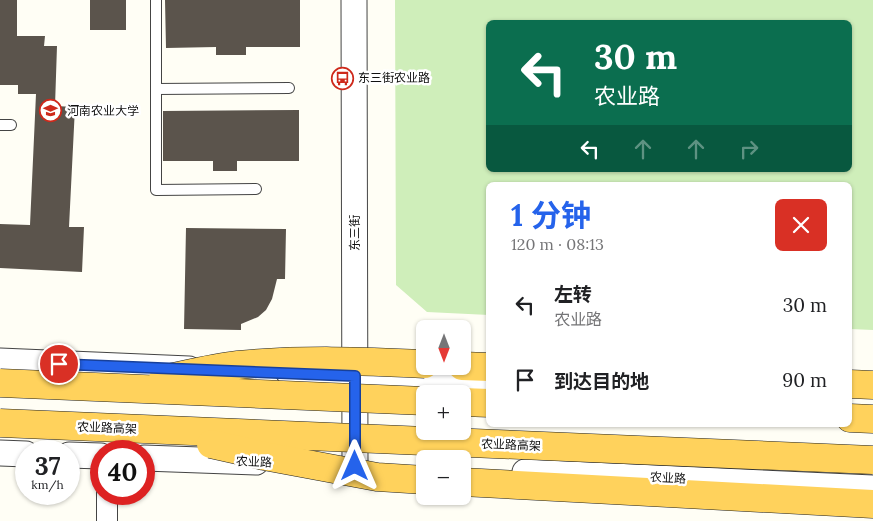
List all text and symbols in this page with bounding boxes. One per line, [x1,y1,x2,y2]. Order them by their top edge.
text: 30 m [594,34,677,79]
icon: left [511,40,576,105]
bus stop icon: 东三街农业路 [330,66,354,90]
place label: 东三街农业路 [358,70,430,85]
text: 农业路 [594,82,660,110]
school or university icon: 河南农业大学 [39,99,63,123]
place label: 河南农业大学 [67,103,139,118]
icon: left [576,135,604,163]
icon: ahead [629,135,657,163]
icon: ahead [682,135,710,163]
icon: right [735,135,763,163]
text: 1 分钟 [511,196,591,234]
button: close [775,199,827,251]
street label: 东三街 [347,215,362,251]
text: 120 m · 08:13 [511,234,604,254]
text: 左转 [554,282,592,306]
icon: left [511,291,539,319]
text: 30 m [783,293,827,317]
text: 农业路 [554,309,602,329]
north arrow [416,320,471,375]
map controls [416,320,471,505]
pin [38,343,80,385]
icon: arrive [45,350,73,378]
icon: arrive [511,366,539,394]
text: 90 m [782,368,827,392]
text: 到达目的地 [554,369,649,393]
button: + [416,385,471,440]
street label: 农业路高架 [77,419,137,436]
street label: 农业路高架 [481,436,541,453]
position arrow [328,439,380,491]
speed limit sign: 40 [90,440,155,505]
text: 37 [35,450,60,482]
button: − [416,450,471,505]
street label: 农业路 [236,453,272,470]
street label: 农业路 [650,469,686,486]
text: km/h [31,477,64,492]

